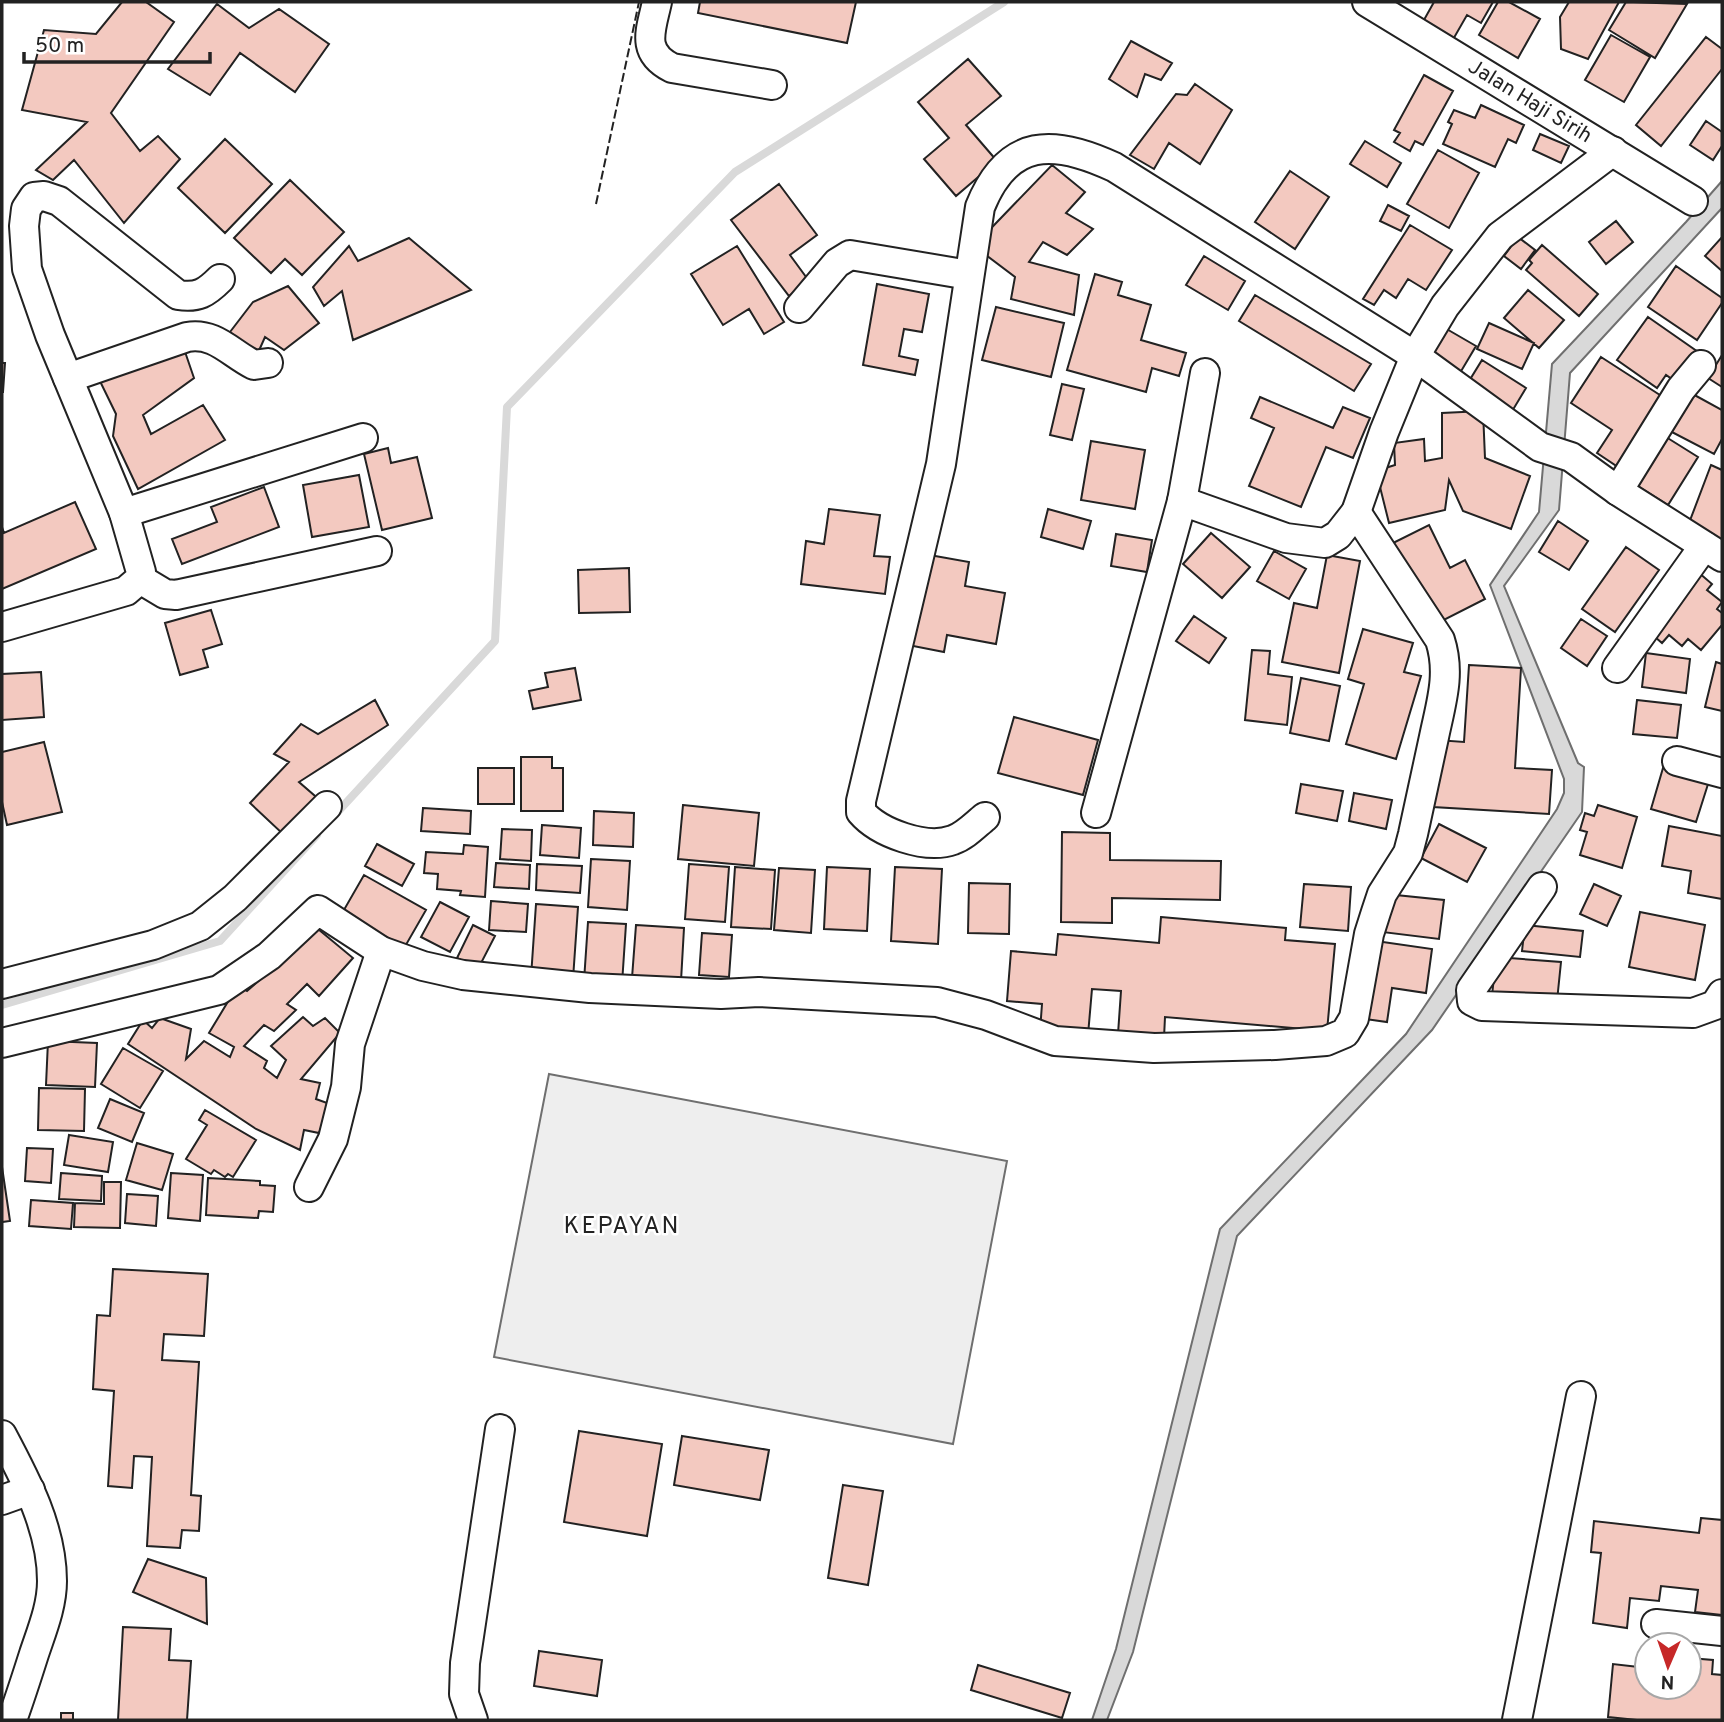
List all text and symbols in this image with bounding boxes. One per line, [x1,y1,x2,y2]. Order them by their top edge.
scale bar [24,21,210,65]
text: 50 m [35,33,84,60]
street label: Jalan Haji Sirih [1463,53,1597,150]
district label: KEPAYAN [564,1212,680,1242]
north arrow [1633,1631,1703,1701]
text: N [1660,1669,1675,1693]

